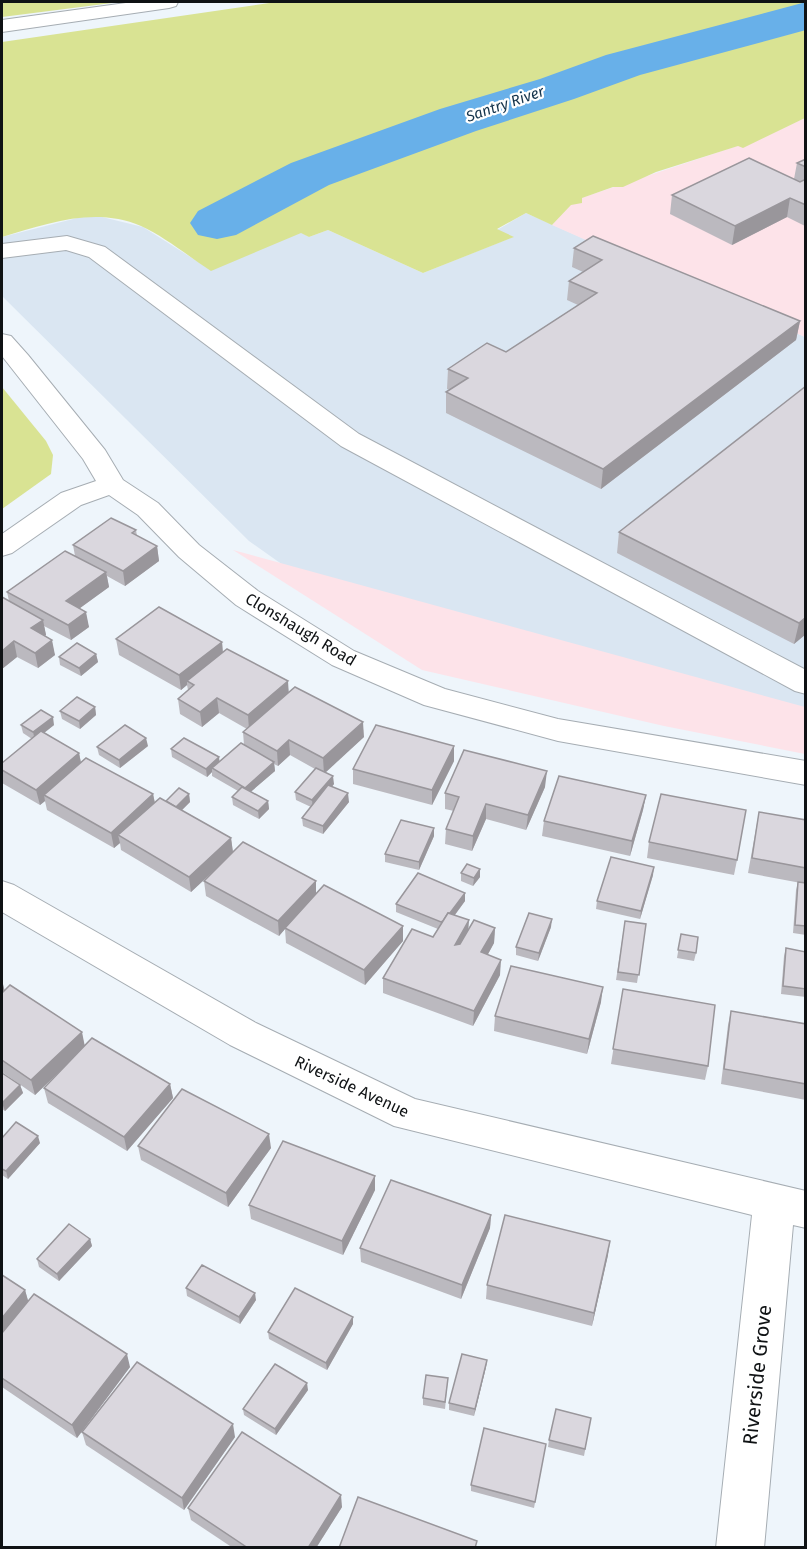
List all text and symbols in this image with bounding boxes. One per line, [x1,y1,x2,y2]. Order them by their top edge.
water label: Santry River [463,82,548,126]
street label: Clonshaugh Road [242,589,360,670]
street label: Riverside Avenue [291,1052,412,1121]
street label: Riverside Grove [738,1304,776,1446]

